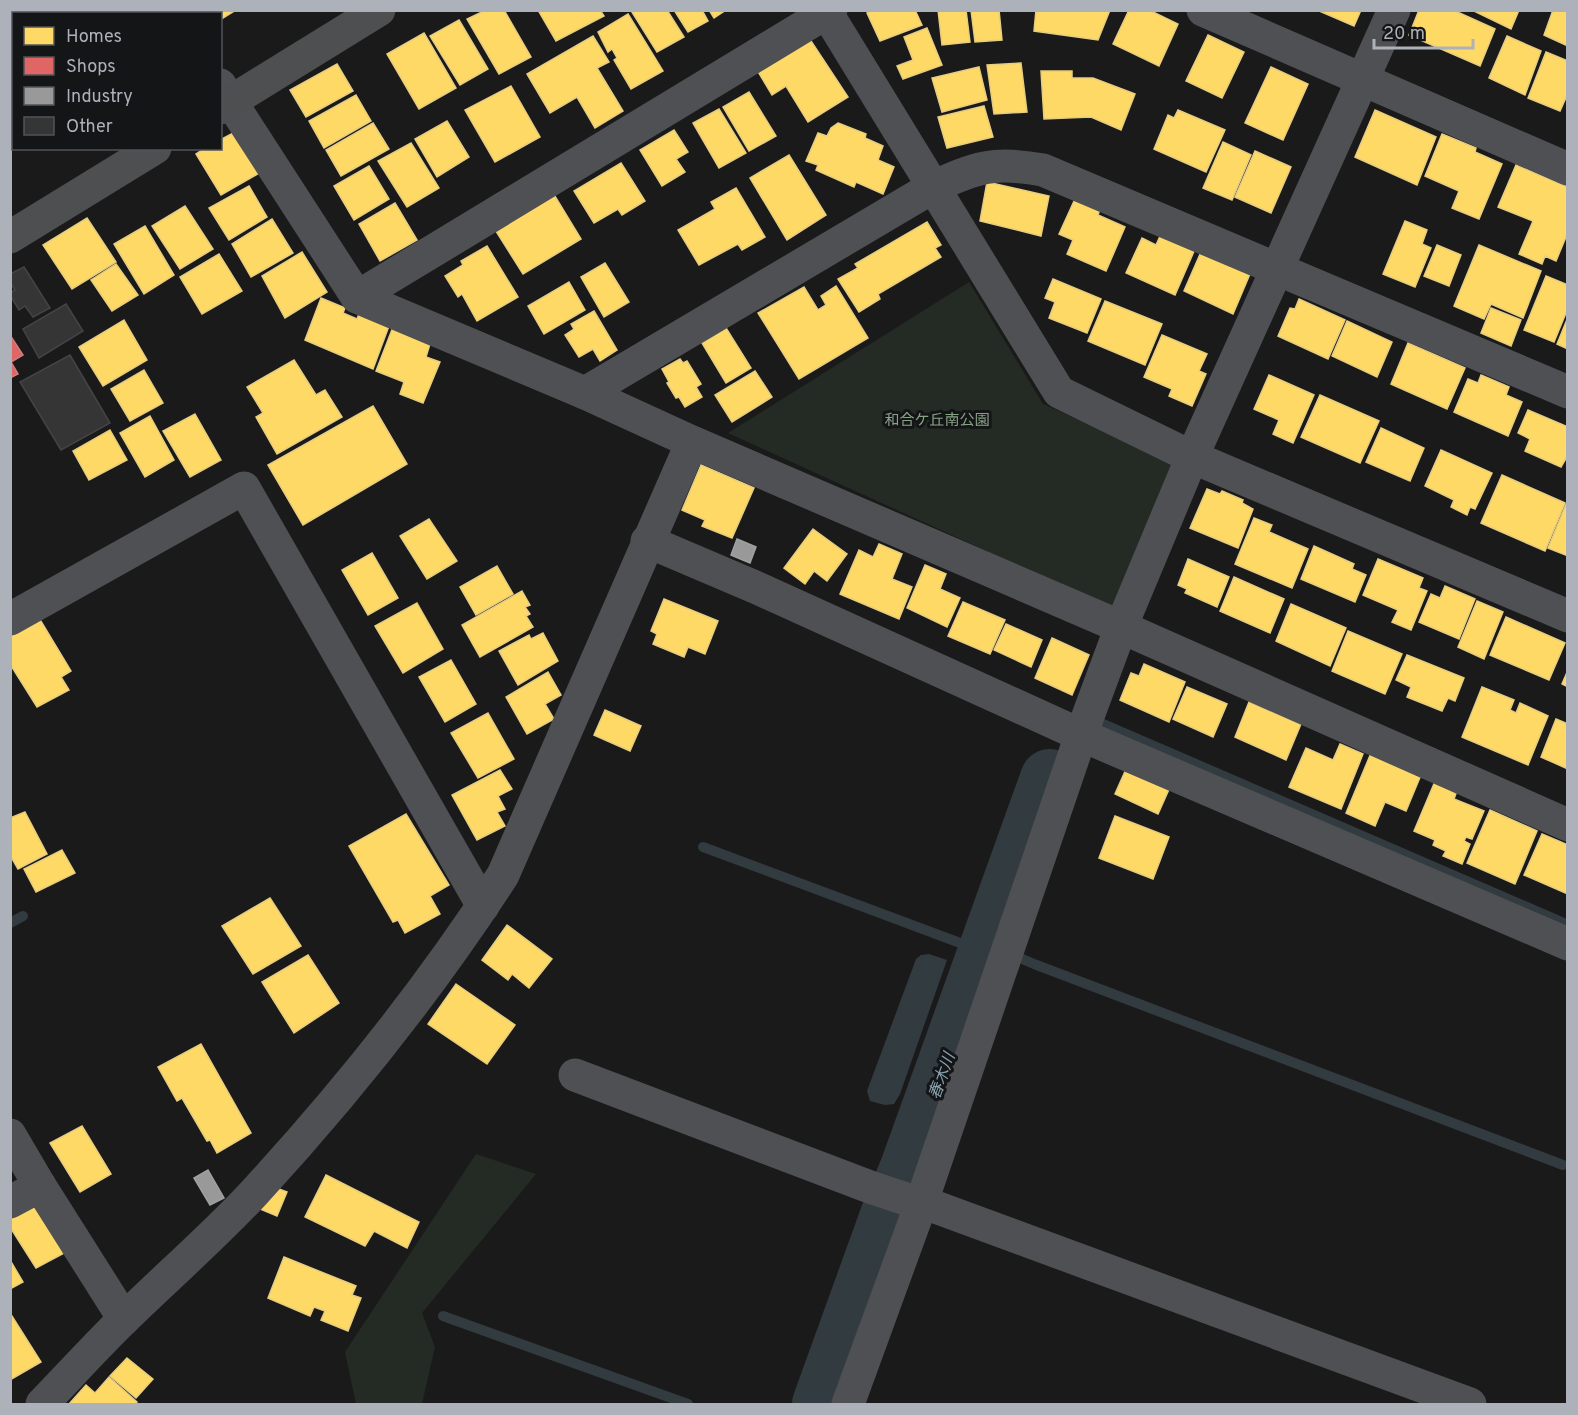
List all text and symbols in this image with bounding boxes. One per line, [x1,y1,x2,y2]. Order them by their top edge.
legend [12,12,222,150]
scale bar [1374,12,1473,50]
text: 20 m [1383,23,1425,46]
text: Homes [66,26,122,49]
text: Shops [66,56,116,79]
text: Industry [66,86,133,109]
text: Other [66,116,113,139]
park label: 和合ケ丘南公園 [884,412,990,431]
water label: 春木川 [925,1049,961,1103]

